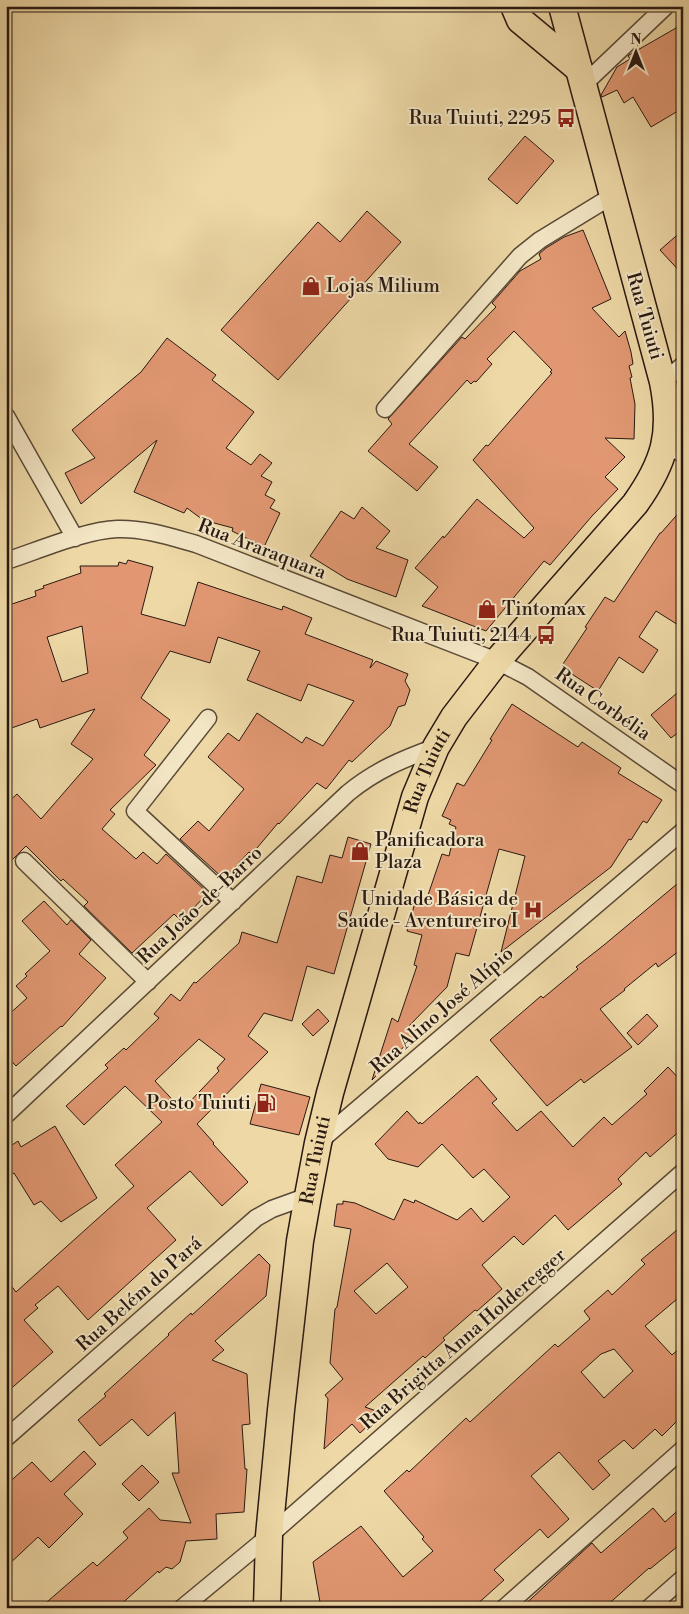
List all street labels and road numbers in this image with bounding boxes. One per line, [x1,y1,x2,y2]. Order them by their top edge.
street label: Rua Tuiuti [621,269,669,363]
street label: Rua Araraquara [194,513,330,585]
street label: Rua Corbélia [551,662,656,746]
street label: Rua Tuiuti [399,724,456,817]
street label: Rua João-de-Barro [132,841,268,969]
street label: Rua Alino José Alípio [366,941,518,1079]
street label: Rua Tuiuti [295,1113,336,1207]
street label: Rua Belém do Pará [71,1231,207,1357]
street label: Rua Brigitta Anna Holderegger [355,1243,571,1435]

